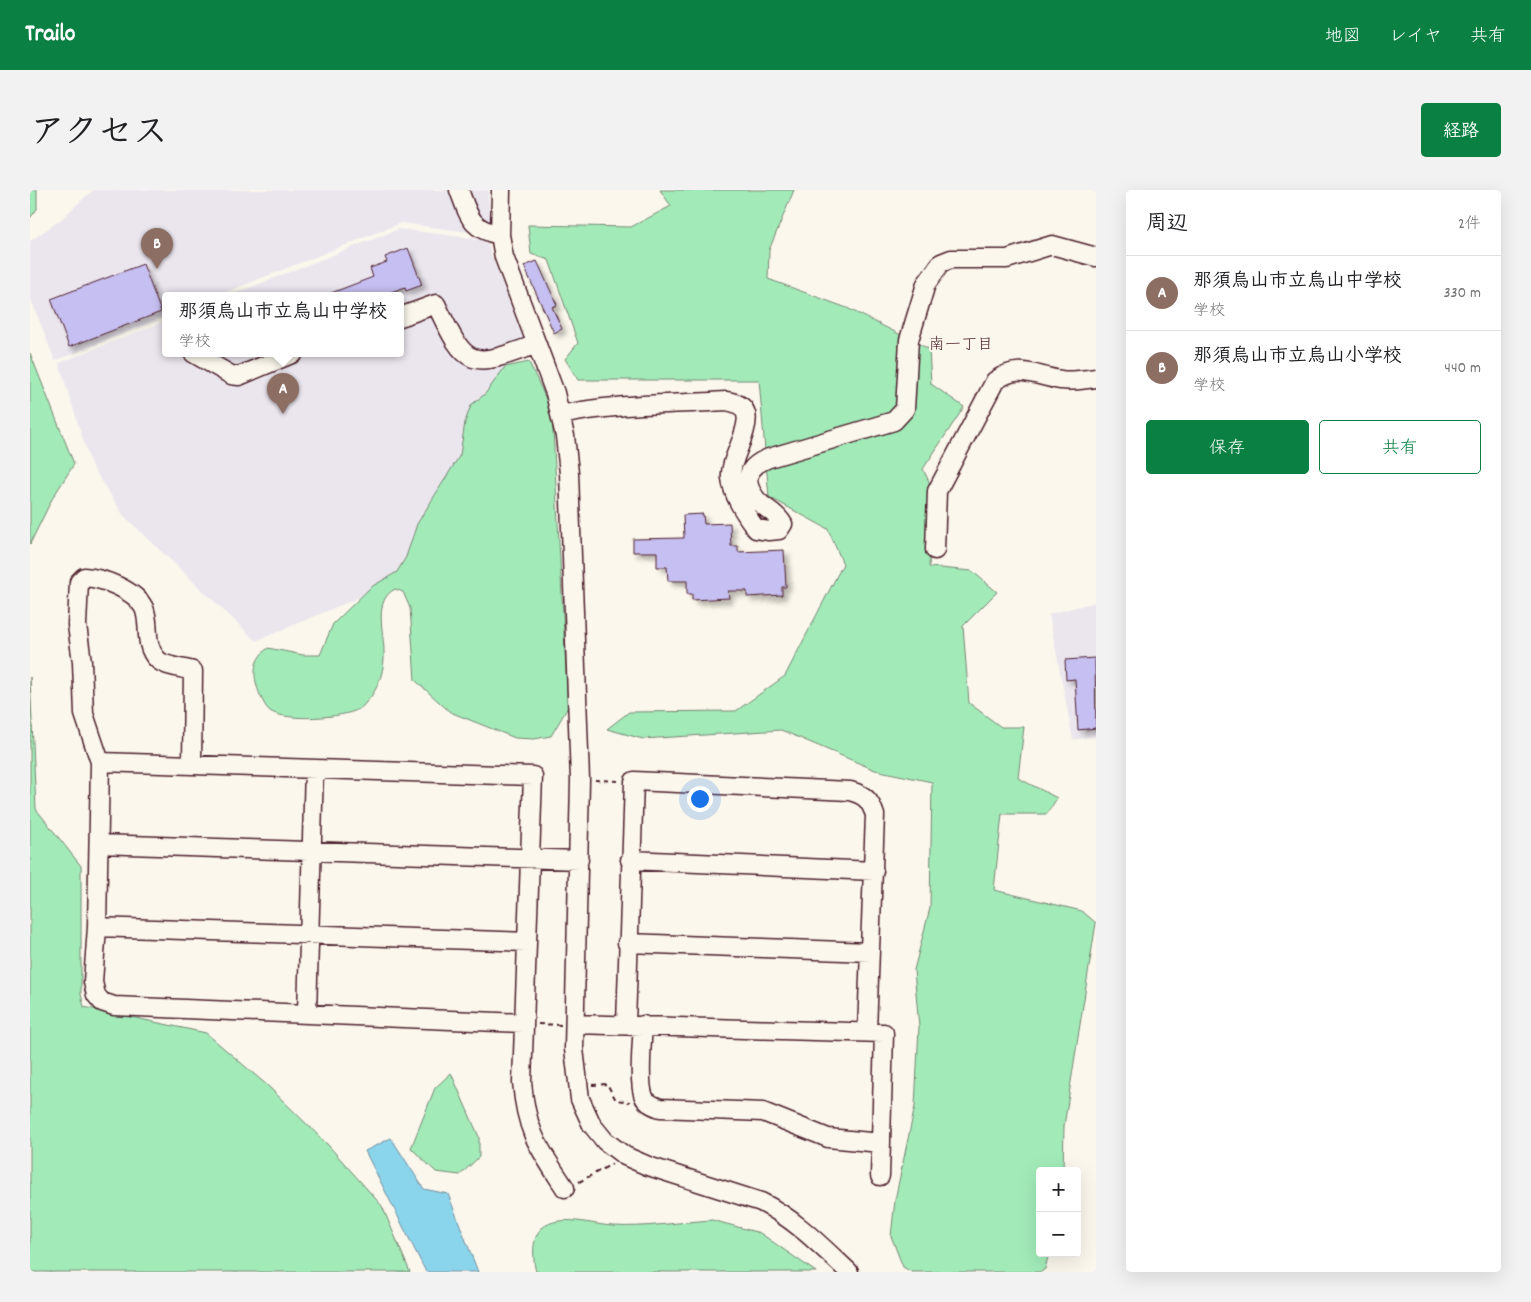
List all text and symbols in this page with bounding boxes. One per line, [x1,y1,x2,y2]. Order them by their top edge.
text: Trailo [25,18,76,52]
text: 地図 [1325,25,1361,50]
text: レイヤ [1389,25,1442,50]
text: 共有 [1470,25,1506,50]
button: 経路 [1421,103,1501,157]
text: アクセス [30,110,168,160]
text: 周辺 [1146,210,1188,240]
text: 2件 [1458,213,1481,236]
pin: B [141,228,173,269]
text: 那須烏山市立烏山中学校 [1193,269,1402,296]
text: A [1158,282,1166,305]
text: 330 m [1443,282,1481,305]
popup [162,292,404,357]
text: 那須烏山市立烏山中学校 [178,300,388,327]
text: 学校 [1193,300,1225,323]
text: 学校 [178,331,211,354]
district label: 南一丁目 [929,334,993,357]
text: 那須烏山市立烏山小学校 [1193,344,1402,371]
text: B [1158,357,1166,380]
text: 440 m [1444,357,1481,380]
pin: A [267,373,299,414]
text: 学校 [1193,375,1225,398]
button: 保存 [1146,420,1309,474]
button: 共有 [1319,420,1481,474]
your location [687,786,713,812]
map controls [1036,1167,1081,1257]
button: + [1036,1167,1081,1212]
button: − [1036,1212,1081,1257]

